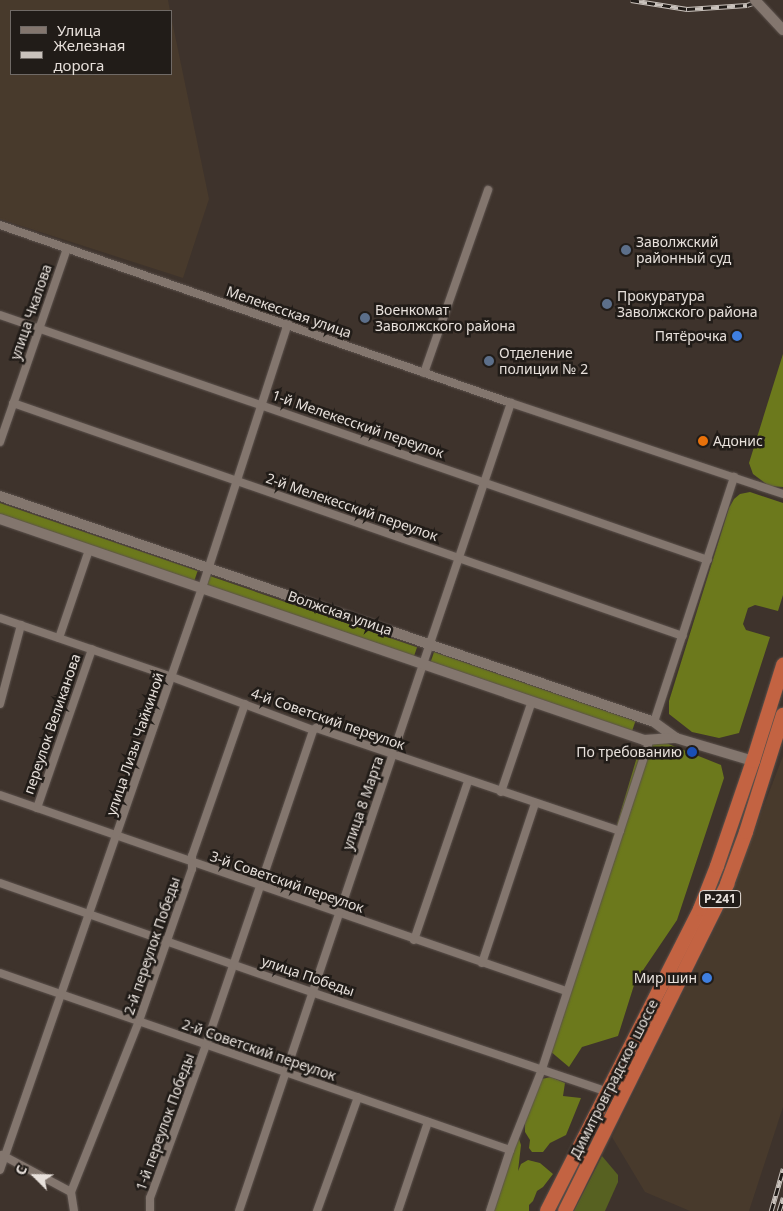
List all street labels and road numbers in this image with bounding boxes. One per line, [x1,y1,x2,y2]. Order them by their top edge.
street label: улица Чкалова [7,262,55,362]
street label: Мелекесская улица [224,283,354,341]
street label: 1-й Мелекесский переулок [270,387,446,461]
street label: 2-й Мелекесский переулок [264,470,440,544]
street label: Волжская улица [286,587,394,639]
street label: переулок Великанова [20,652,84,796]
street label: улица Лизы Чайкиной [103,670,167,818]
street label: 4-й Советский переулок [249,685,407,753]
street label: улица 8 Марта [339,754,387,852]
street label: 3-й Советский переулок [208,848,366,916]
street label: 2-й переулок Победы [121,875,183,1017]
road number: Р-241 [699,890,741,909]
street label: улица Победы [259,952,357,1000]
street label: Димитровградское шоссе [566,997,662,1161]
street label: 2-й Советский переулок [180,1016,338,1084]
street label: 1-й переулок Победы [132,1051,198,1193]

